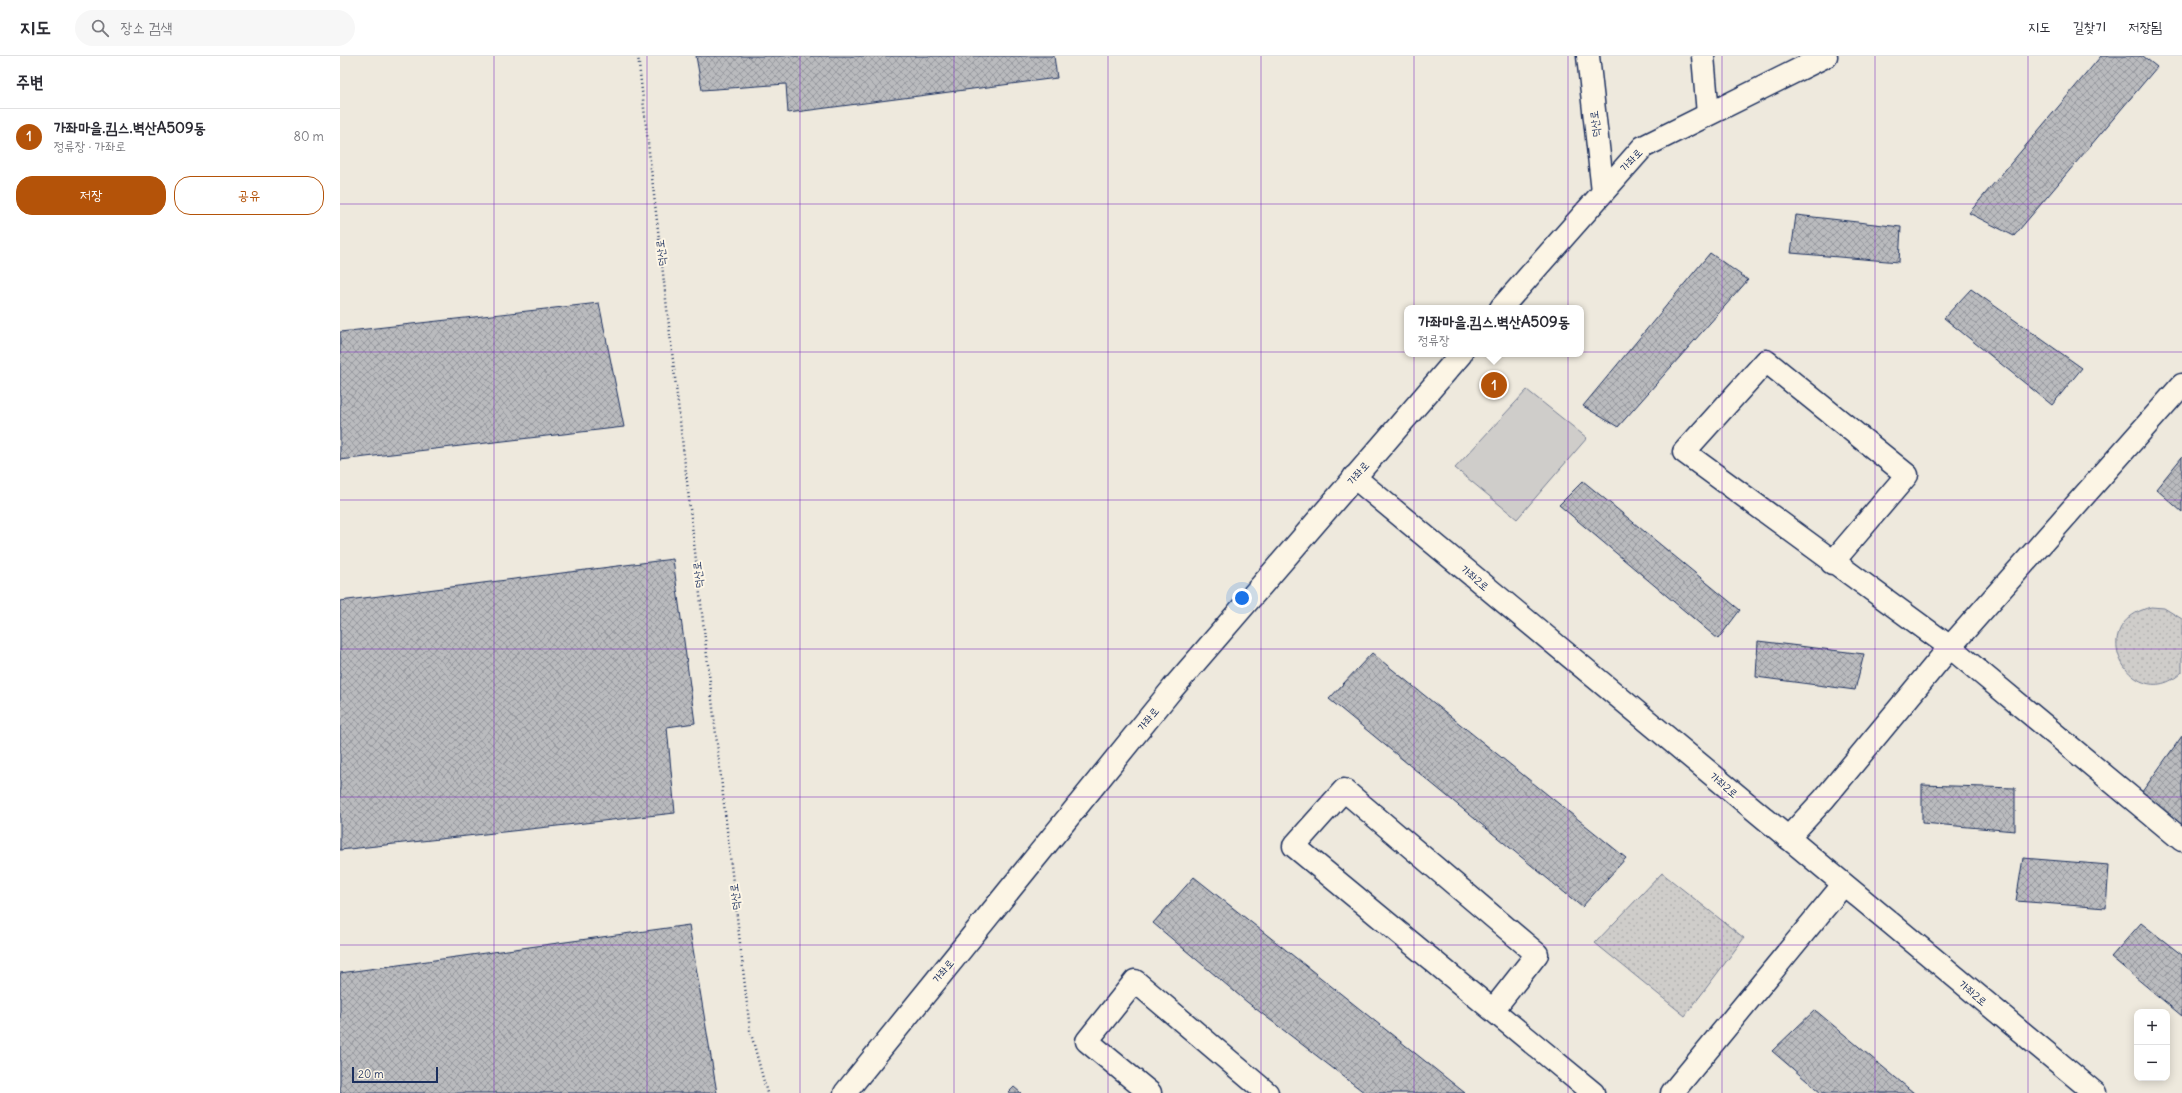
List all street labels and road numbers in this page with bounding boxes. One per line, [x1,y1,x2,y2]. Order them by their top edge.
street label: 덕산로 [1586,110,1604,138]
street label: 가좌로 [1617,145,1645,174]
street label: 덕산로 [652,239,670,267]
street label: 가좌로 [1344,458,1372,488]
street label: 덕산로 [689,561,707,589]
street label: 가좌2로 [1458,562,1492,594]
street label: 가좌로 [1134,704,1162,734]
street label: 가좌2로 [1707,769,1741,801]
street label: 덕산로 [726,883,744,911]
street label: 가좌로 [929,956,957,986]
street label: 가좌2로 [1956,977,1990,1009]

